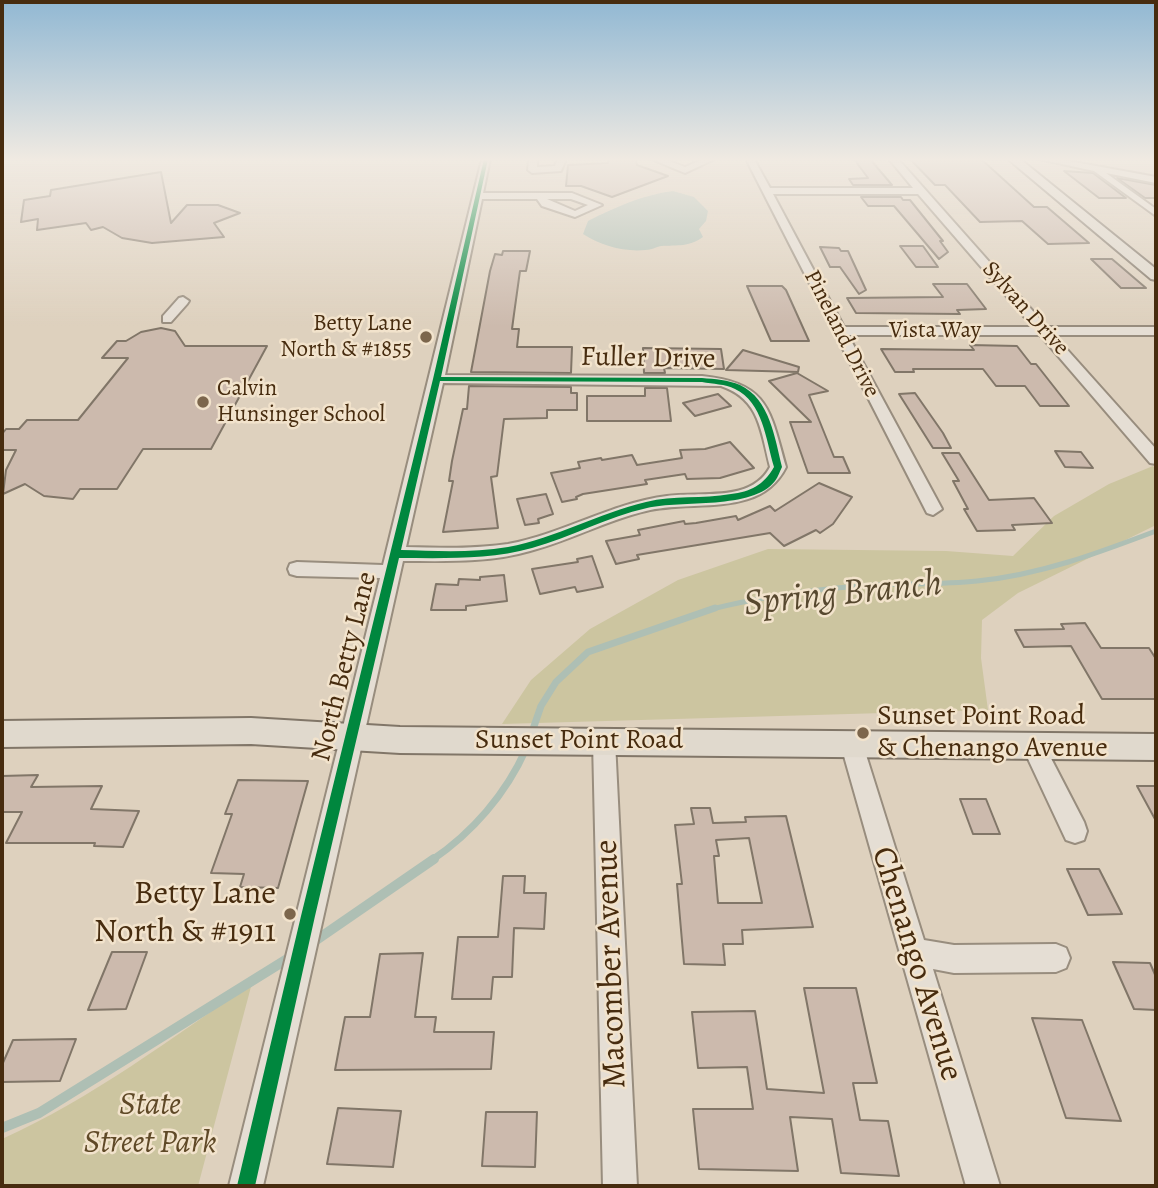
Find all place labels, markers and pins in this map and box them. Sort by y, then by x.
place label: Betty Lane North & #1855 [280,310,412,364]
marker: Betty Lane North & #1855 [418,329,434,345]
place label: Calvin Hunsinger School [217,375,385,429]
marker: Calvin Hunsinger School [195,394,211,410]
place label: Sunset Point Road & Chenango Avenue [877,700,1108,766]
marker: Sunset Point Road & Chenango Avenue [855,725,871,741]
place label: Betty Lane North & #1911 [94,875,276,953]
marker: Betty Lane North & #1911 [282,906,298,922]

